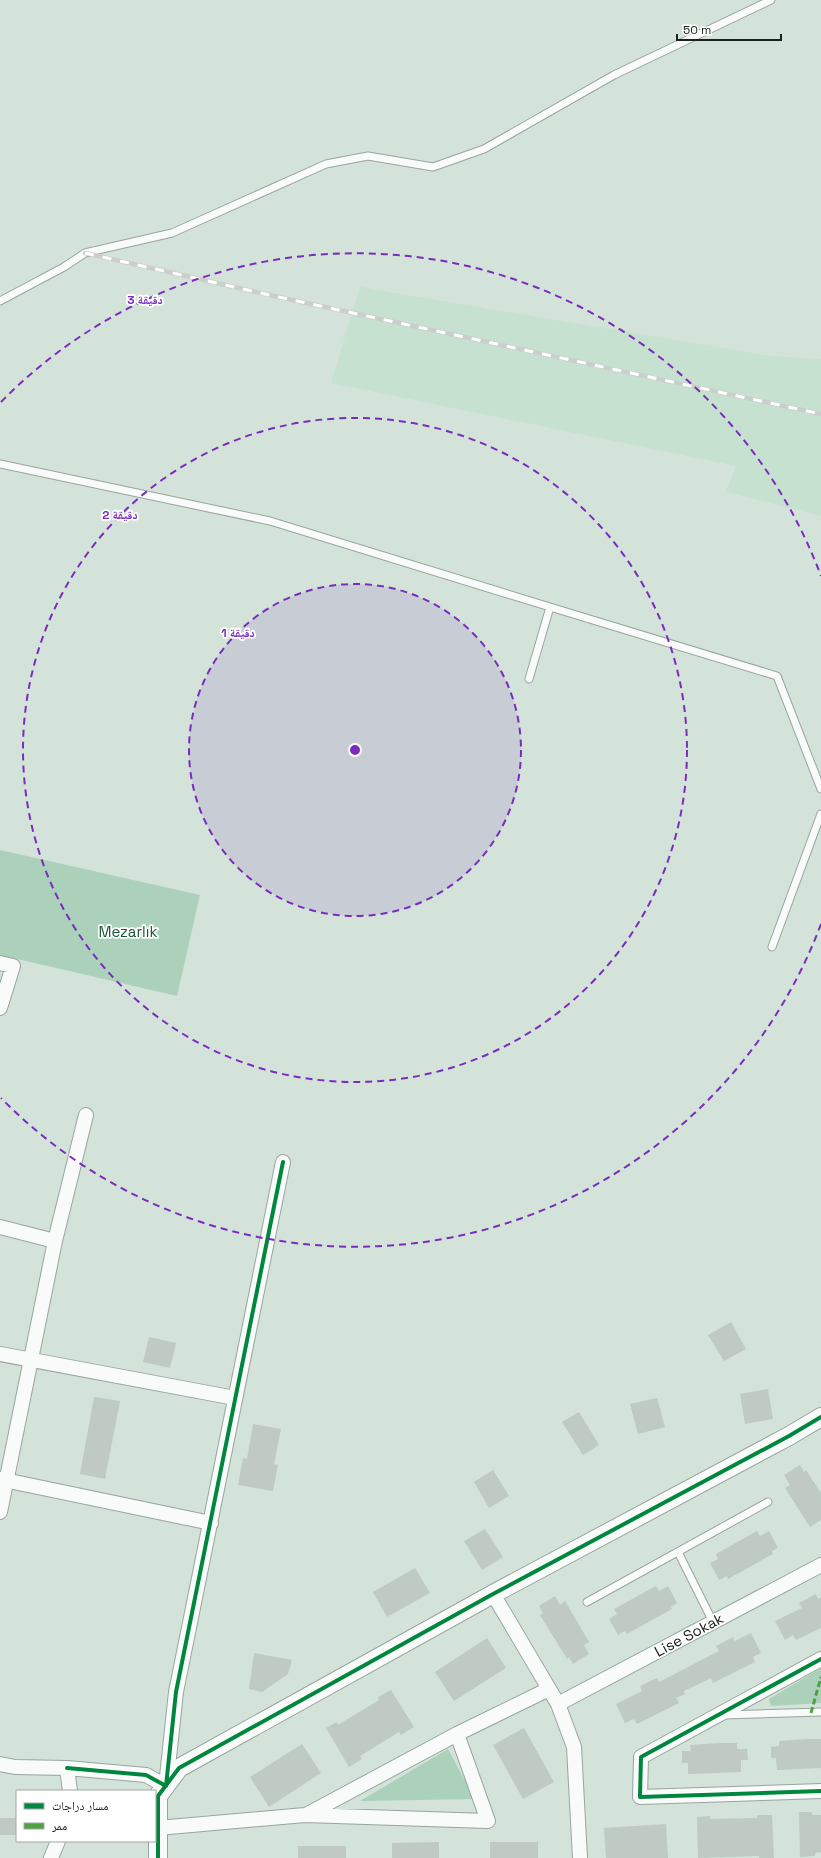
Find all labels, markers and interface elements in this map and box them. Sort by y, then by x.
scale bar [677,16,781,42]
text: 50 m [683,22,711,38]
text: 3 دقيقة [127,292,163,308]
text: 2 دقيقة [102,507,138,523]
text: 1 دقيقة [221,625,255,641]
centre of rings [348,743,362,757]
park label: Mezarlık [98,922,158,941]
street label: Lise Sokak [651,1608,727,1661]
legend [16,1790,156,1842]
text: مسار دراجات [52,1798,109,1814]
text: ممر [51,1818,67,1834]

